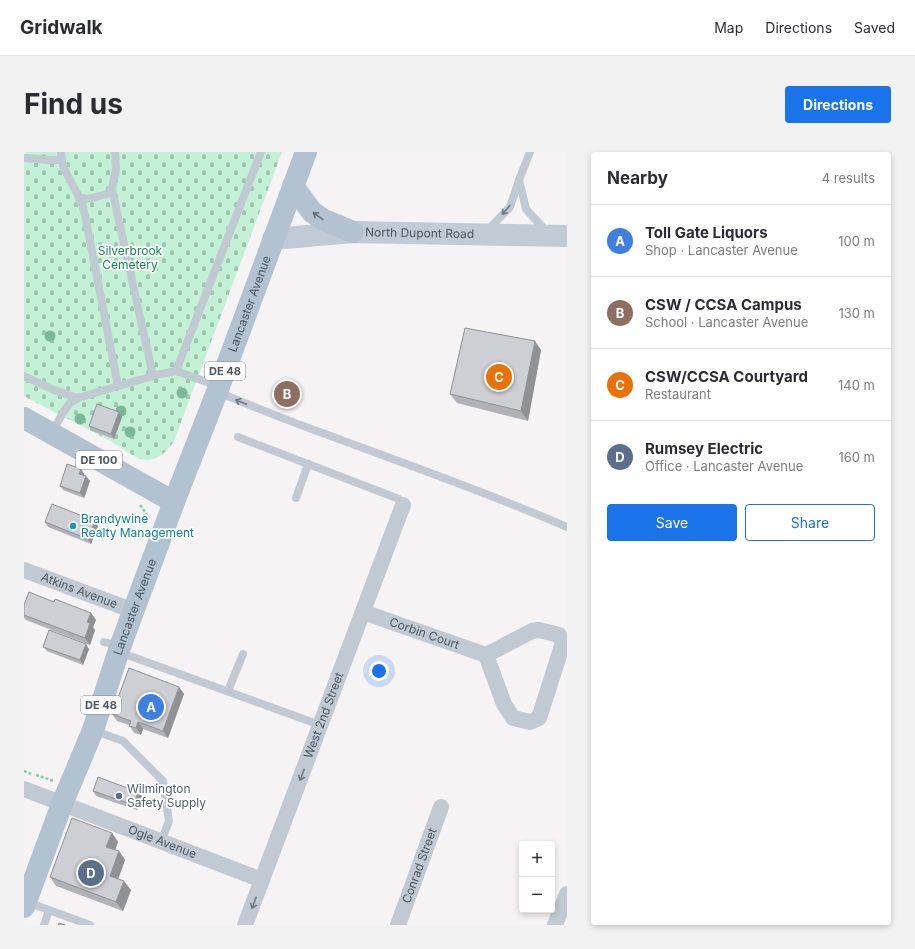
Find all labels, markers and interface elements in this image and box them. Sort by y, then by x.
text: Gridwalk [20,16,103,39]
text: Map [714,19,743,36]
text: Directions [765,19,832,36]
text: Saved [854,19,895,36]
button: Directions [785,86,891,123]
text: Find us [24,87,123,121]
text: Nearby [607,168,668,188]
text: 4 results [822,170,875,186]
one-way arrow [501,205,510,215]
one-way arrow [313,212,324,220]
text: Toll Gate Liquors [645,223,768,242]
street label: North Dupont Road [365,224,474,241]
text: A [615,233,625,249]
text: 100 m [838,233,875,249]
text: Shop · Lancaster Avenue [645,242,798,258]
park label: Silverbrook Cemetery [98,243,163,272]
street label: Lancaster Avenue [224,254,274,354]
text: CSW / CCSA Campus [645,295,802,314]
text: B [616,305,624,321]
text: 130 m [838,305,875,321]
text: School · Lancaster Avenue [645,314,808,330]
road number: DE 48 [205,362,245,380]
pin: C [486,362,512,392]
text: CSW/CCSA Courtyard [645,367,808,386]
text: C [615,377,625,393]
text: 140 m [838,377,875,393]
pin: B [274,379,300,409]
text: Restaurant [645,386,711,402]
one-way arrow [236,397,248,405]
text: Rumsey Electric [645,439,763,458]
text: D [615,449,625,465]
text: 160 m [838,449,875,465]
road number: DE 100 [76,451,122,469]
text: Office · Lancaster Avenue [645,458,803,474]
button: Save [607,504,737,541]
button: Share [745,504,875,541]
place label: Brandywine Realty Management [81,511,194,540]
marker: Brandywine Realty Management [68,521,78,531]
street label: Lancaster Avenue [110,557,159,657]
street label: Atkins Avenue [39,569,120,611]
street label: Corbin Court [388,614,462,652]
your location [369,661,389,681]
street label: West 2nd Street [300,670,346,760]
pin: A [138,692,164,722]
road number: DE 48 [81,696,121,714]
one-way arrow [297,768,305,780]
place label: Wilmington Safety Supply [127,781,206,810]
marker: Wilmington Safety Supply [114,791,124,801]
street label: Ogle Avenue [126,822,199,861]
street label: Conrad Street [399,826,440,905]
map controls [519,841,555,913]
button: + [519,841,555,877]
pin: D [78,858,104,888]
button: − [519,877,555,913]
one-way arrow [249,896,257,908]

